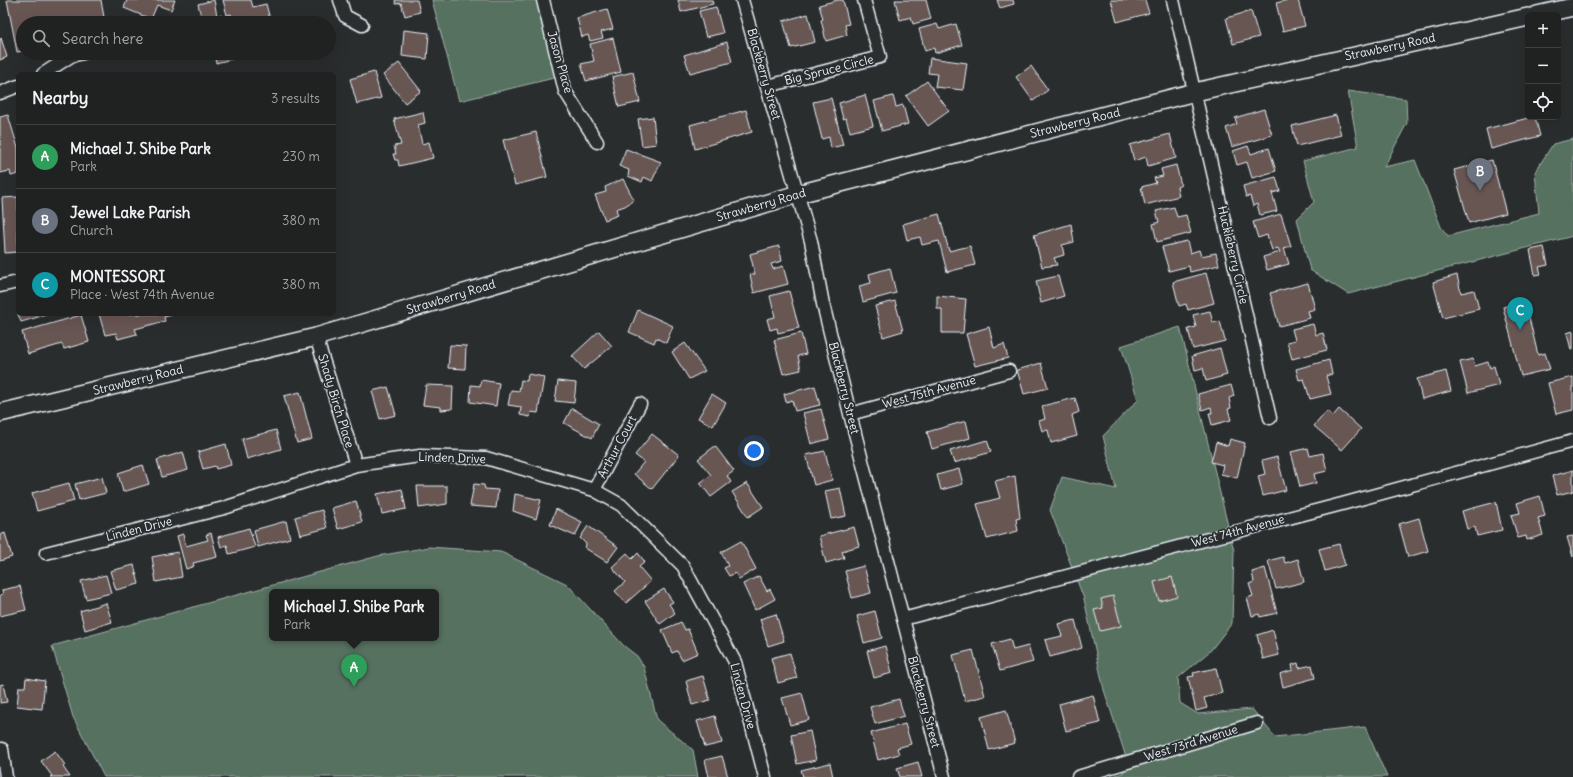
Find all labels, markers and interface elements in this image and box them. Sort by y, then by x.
map controls [1525,12,1561,120]
button: + [1525,12,1561,48]
search box [16,16,336,60]
icon: search [30,27,52,49]
street label: Blackberry Street [744,27,785,121]
text: Search here [62,29,143,48]
street label: Jason Place [544,29,577,95]
street label: Strawberry Road [1343,30,1437,63]
button: − [1525,48,1561,84]
street label: Big Spruce Circle [783,51,875,88]
button: locate [1525,84,1561,120]
text: Nearby [32,87,88,109]
text: 3 results [271,90,320,107]
street label: Strawberry Road [1028,104,1121,141]
text: Michael J. Shibe Park [70,139,211,158]
text: A [41,148,49,165]
text: 230 m [282,148,320,165]
text: Park [70,158,97,175]
pin: B [1467,158,1493,191]
street label: Strawberry Road [714,185,807,224]
text: Jewel Lake Parish [70,203,191,222]
street label: Huckleberry Circle [1215,204,1252,305]
text: B [41,212,49,229]
text: 380 m [282,212,320,229]
text: Church [70,222,113,239]
text: MONTESSORI [70,267,165,286]
text: C [41,276,49,293]
text: 380 m [282,276,320,293]
street label: Strawberry Road [405,276,497,317]
text: Place · West 74th Avenue [70,286,214,303]
pin: C [1507,297,1533,330]
street label: Blackberry Street [826,340,863,435]
street label: Shady Birch Place [315,352,358,450]
street label: Strawberry Road [91,361,184,398]
street label: West 75th Avenue [881,372,977,411]
street label: Arthur Court [594,413,639,481]
your location [744,441,764,461]
street label: Linden Drive [418,449,486,466]
street label: West 74th Avenue [1190,511,1286,550]
street label: Linden Drive [104,513,174,544]
popup [269,589,439,641]
text: Michael J. Shibe Park [284,597,424,616]
text: Park [284,616,310,633]
pin: A [341,654,367,687]
street label: Blackberry Street [905,654,944,749]
street label: Linden Drive [727,661,760,731]
street label: West 73rd Avenue [1142,721,1239,764]

